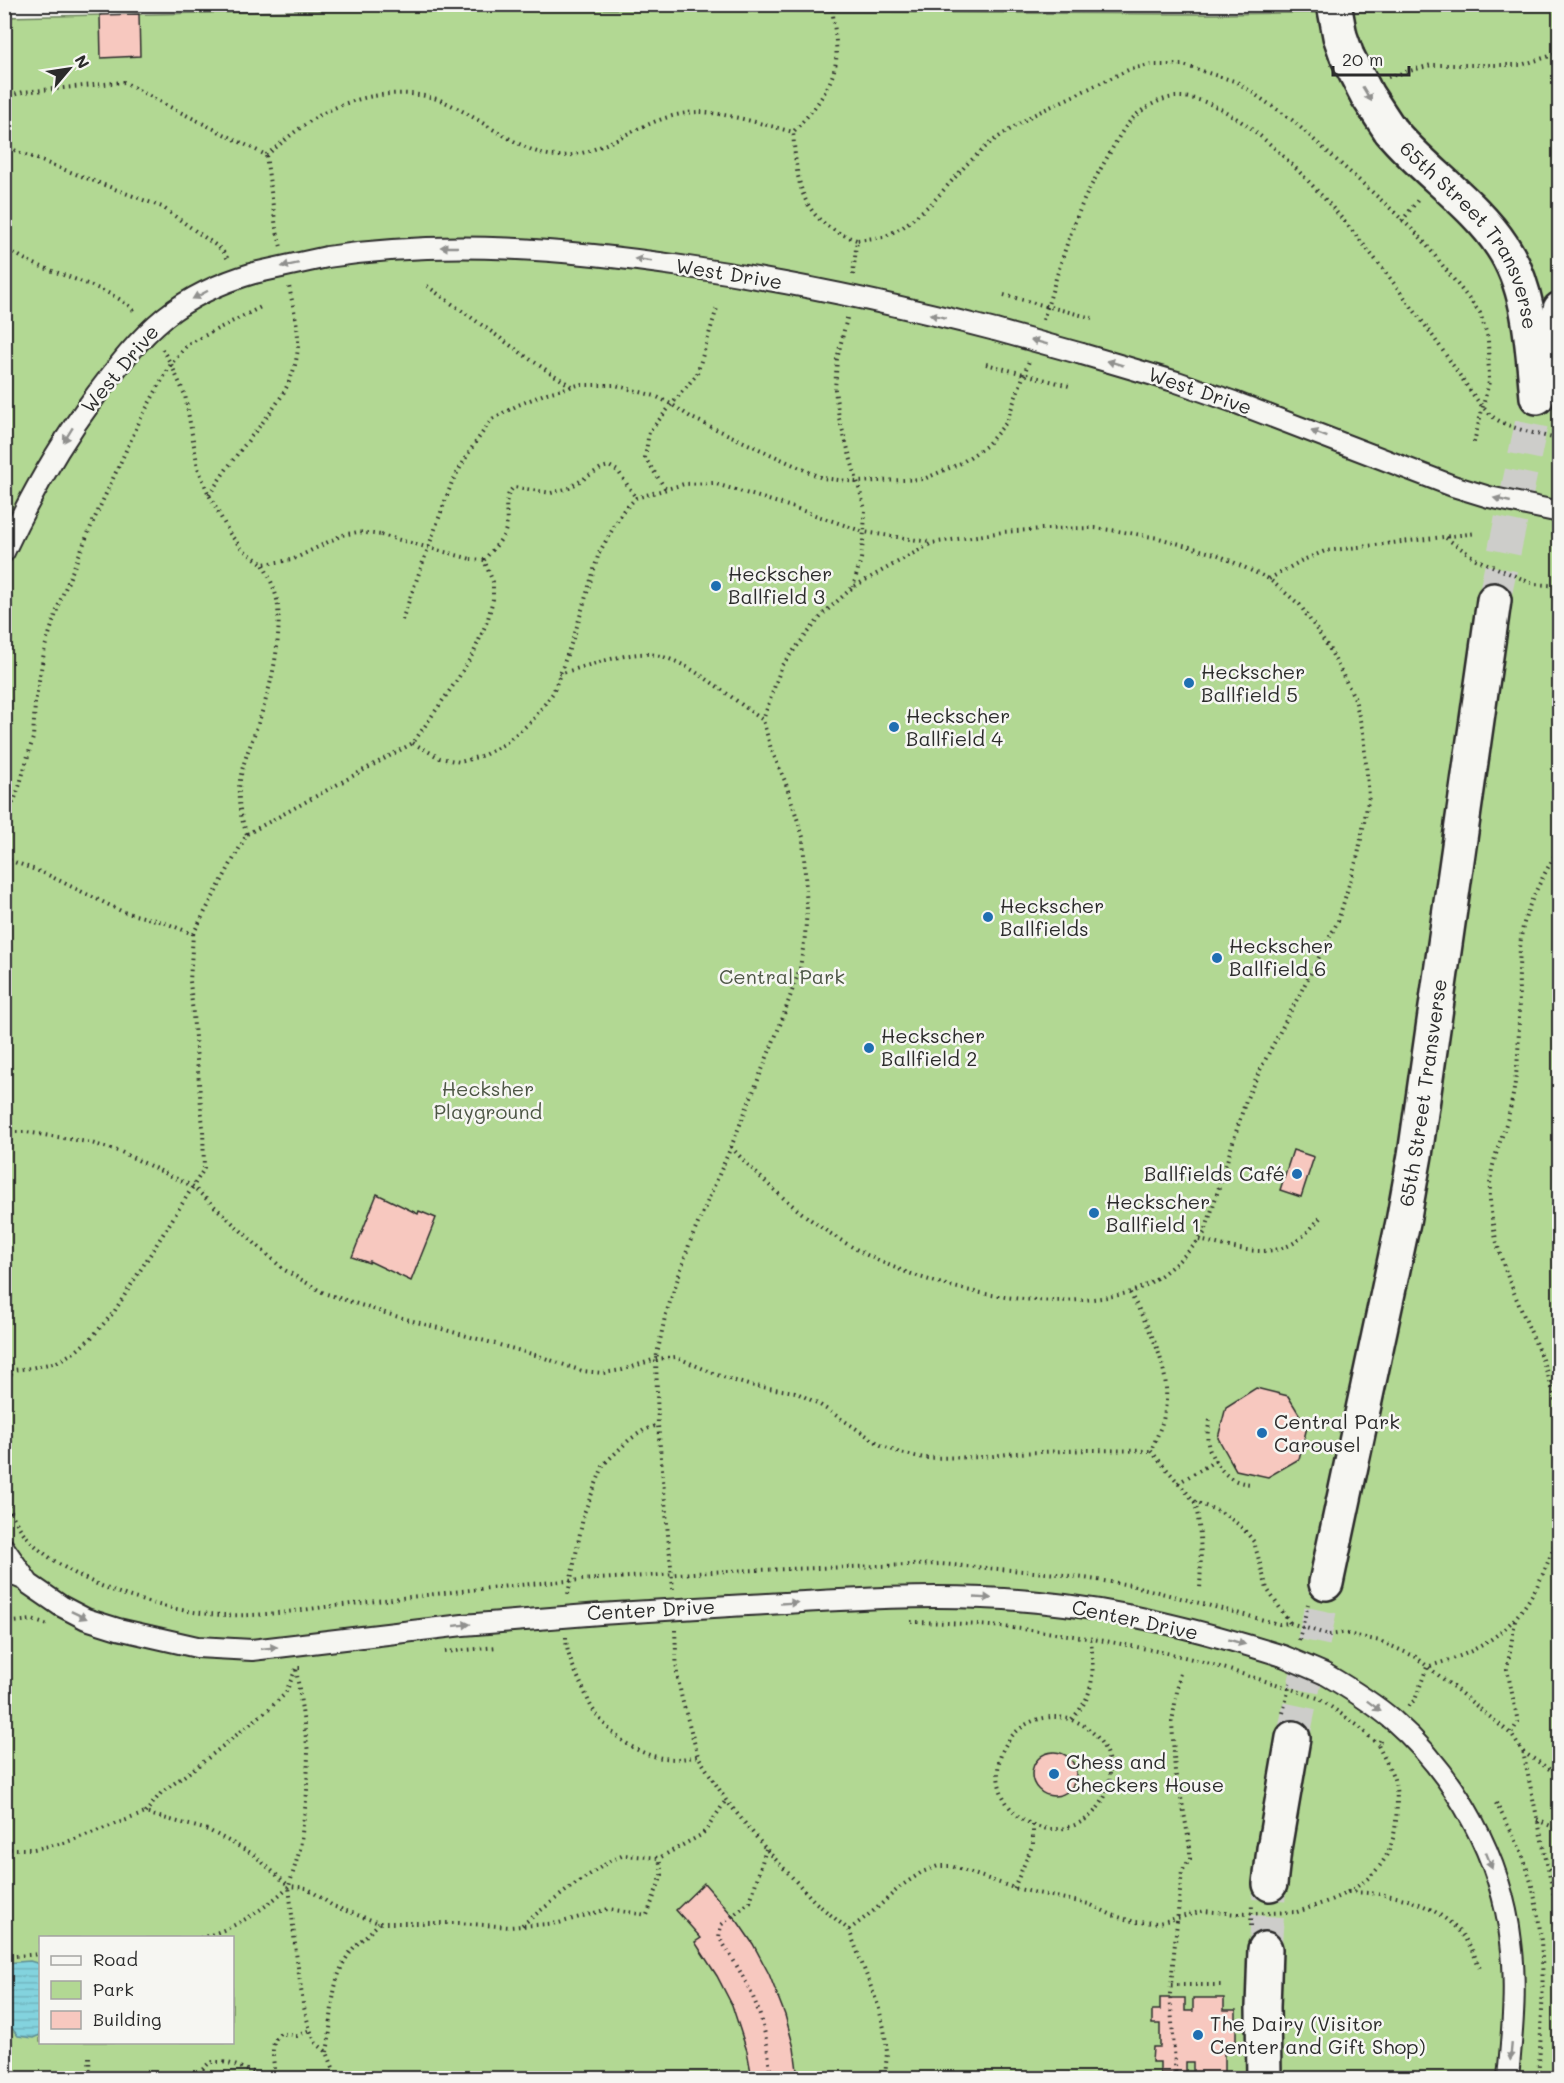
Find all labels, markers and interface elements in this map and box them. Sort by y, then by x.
north arrow [39,39,99,99]
scale bar [1333,39,1410,77]
text: 20 m [1342,47,1383,71]
text: N [70,51,95,72]
one-way arrow [1362,86,1372,103]
street label: 65th Street Transverse [1395,135,1544,331]
one-way arrow [440,242,459,252]
street label: West Drive [674,252,784,294]
one-way arrow [634,256,653,265]
one-way arrow [281,260,300,270]
one-way arrow [192,290,209,299]
one-way arrow [929,310,947,320]
street label: West Drive [75,319,164,418]
one-way arrow [1029,337,1047,346]
one-way arrow [1106,358,1124,367]
street label: West Drive [1145,360,1255,420]
one-way arrow [62,426,73,443]
one-way arrow [1310,429,1328,438]
one-way arrow [1493,494,1512,504]
place label: Heckscher Ballfield 3 [728,560,832,609]
marker: Heckscher Ballfield 3 [709,579,723,593]
place label: Heckscher Ballfield 5 [1201,658,1305,707]
marker: Heckscher Ballfield 5 [1182,676,1196,690]
place label: Heckscher Ballfield 4 [906,702,1010,751]
marker: Heckscher Ballfield 4 [887,720,901,734]
place label: Heckscher Ballfields [1000,892,1104,941]
marker: Heckscher Ballfields [981,910,995,924]
place label: Heckscher Ballfield 6 [1229,932,1333,981]
marker: Heckscher Ballfield 6 [1210,951,1224,965]
park label: Central Park [719,963,845,989]
street label: 65th Street Transverse [1392,977,1452,1209]
place label: Heckscher Ballfield 2 [881,1022,985,1071]
marker: Heckscher Ballfield 2 [862,1041,876,1055]
park label: Hecksher Playground [434,1075,542,1124]
place label: Ballfields Café [1144,1160,1285,1186]
marker: Ballfields Café [1290,1167,1304,1181]
place label: Heckscher Ballfield 1 [1106,1188,1210,1237]
marker: Heckscher Ballfield 1 [1087,1206,1101,1220]
place label: Central Park Carousel [1274,1408,1400,1457]
marker: Central Park Carousel [1255,1426,1269,1440]
street label: Center Drive [586,1593,716,1625]
one-way arrow [974,1593,993,1603]
street label: Center Drive [1070,1593,1201,1645]
one-way arrow [779,1598,798,1607]
one-way arrow [70,1610,87,1619]
one-way arrow [453,1620,472,1630]
one-way arrow [1228,1638,1246,1648]
one-way arrow [259,1643,278,1653]
one-way arrow [1366,1700,1382,1712]
place label: Chess and Checkers House [1066,1748,1224,1797]
marker: Chess and Checkers House [1047,1767,1061,1781]
one-way arrow [1485,1851,1495,1869]
legend [39,1936,234,2044]
text: Road [93,1947,138,1971]
text: Park [93,1977,134,2001]
text: Building [93,2007,161,2031]
place label: The Dairy (Visitor Center and Gift Shop) [1210,2010,1425,2059]
marker: The Dairy (Visitor Center and Gift Shop) [1191,2028,1205,2042]
one-way arrow [1506,2042,1515,2061]

